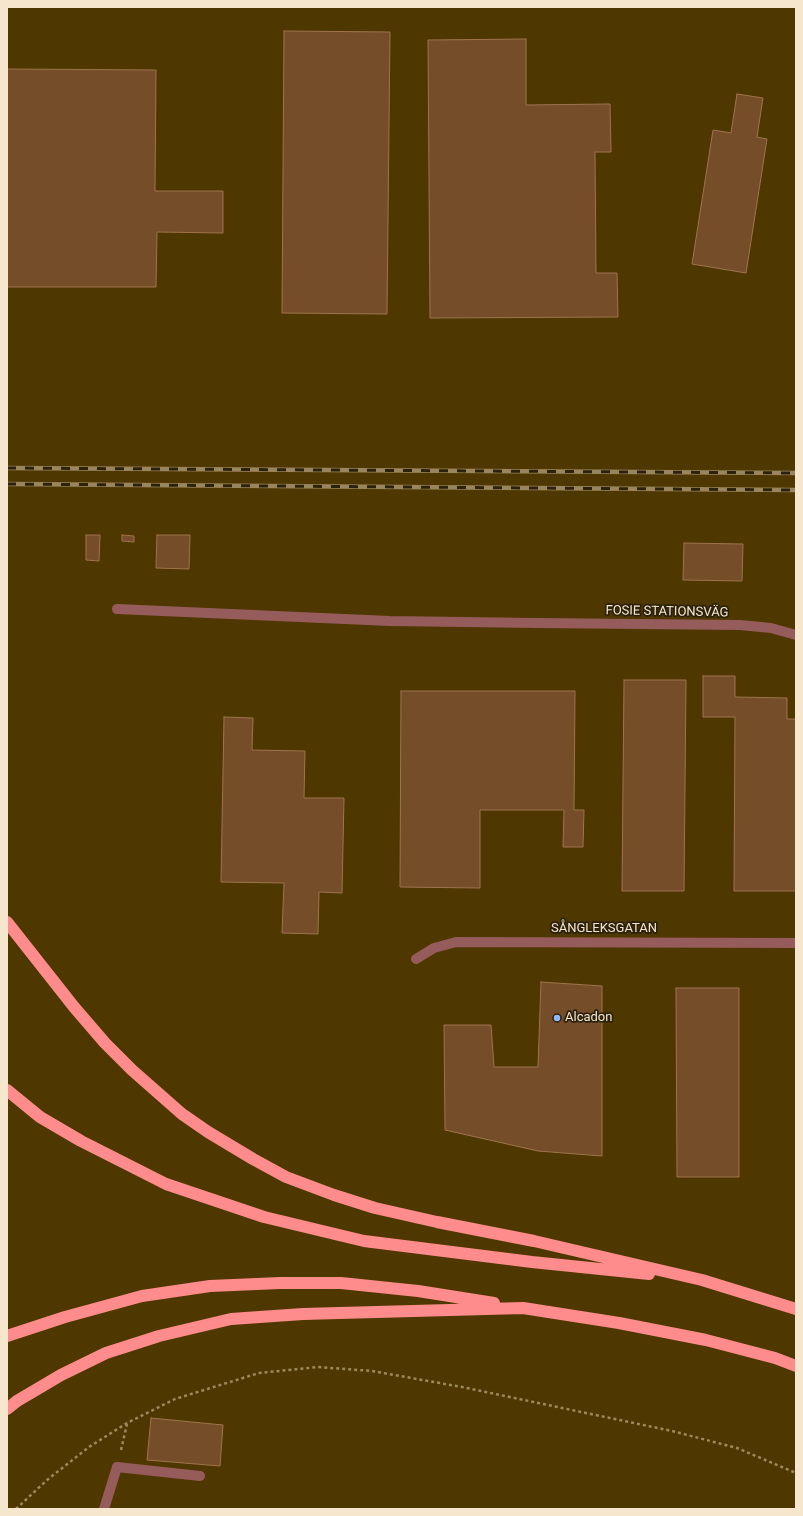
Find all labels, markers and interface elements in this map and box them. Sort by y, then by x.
street label: FOSIE STATIONSVÄG [605,603,729,621]
street label: SÅNGLEKSGATAN [551,921,657,937]
place label: Alcadon [565,1010,612,1026]
marker: Alcadon [552,1013,562,1023]

